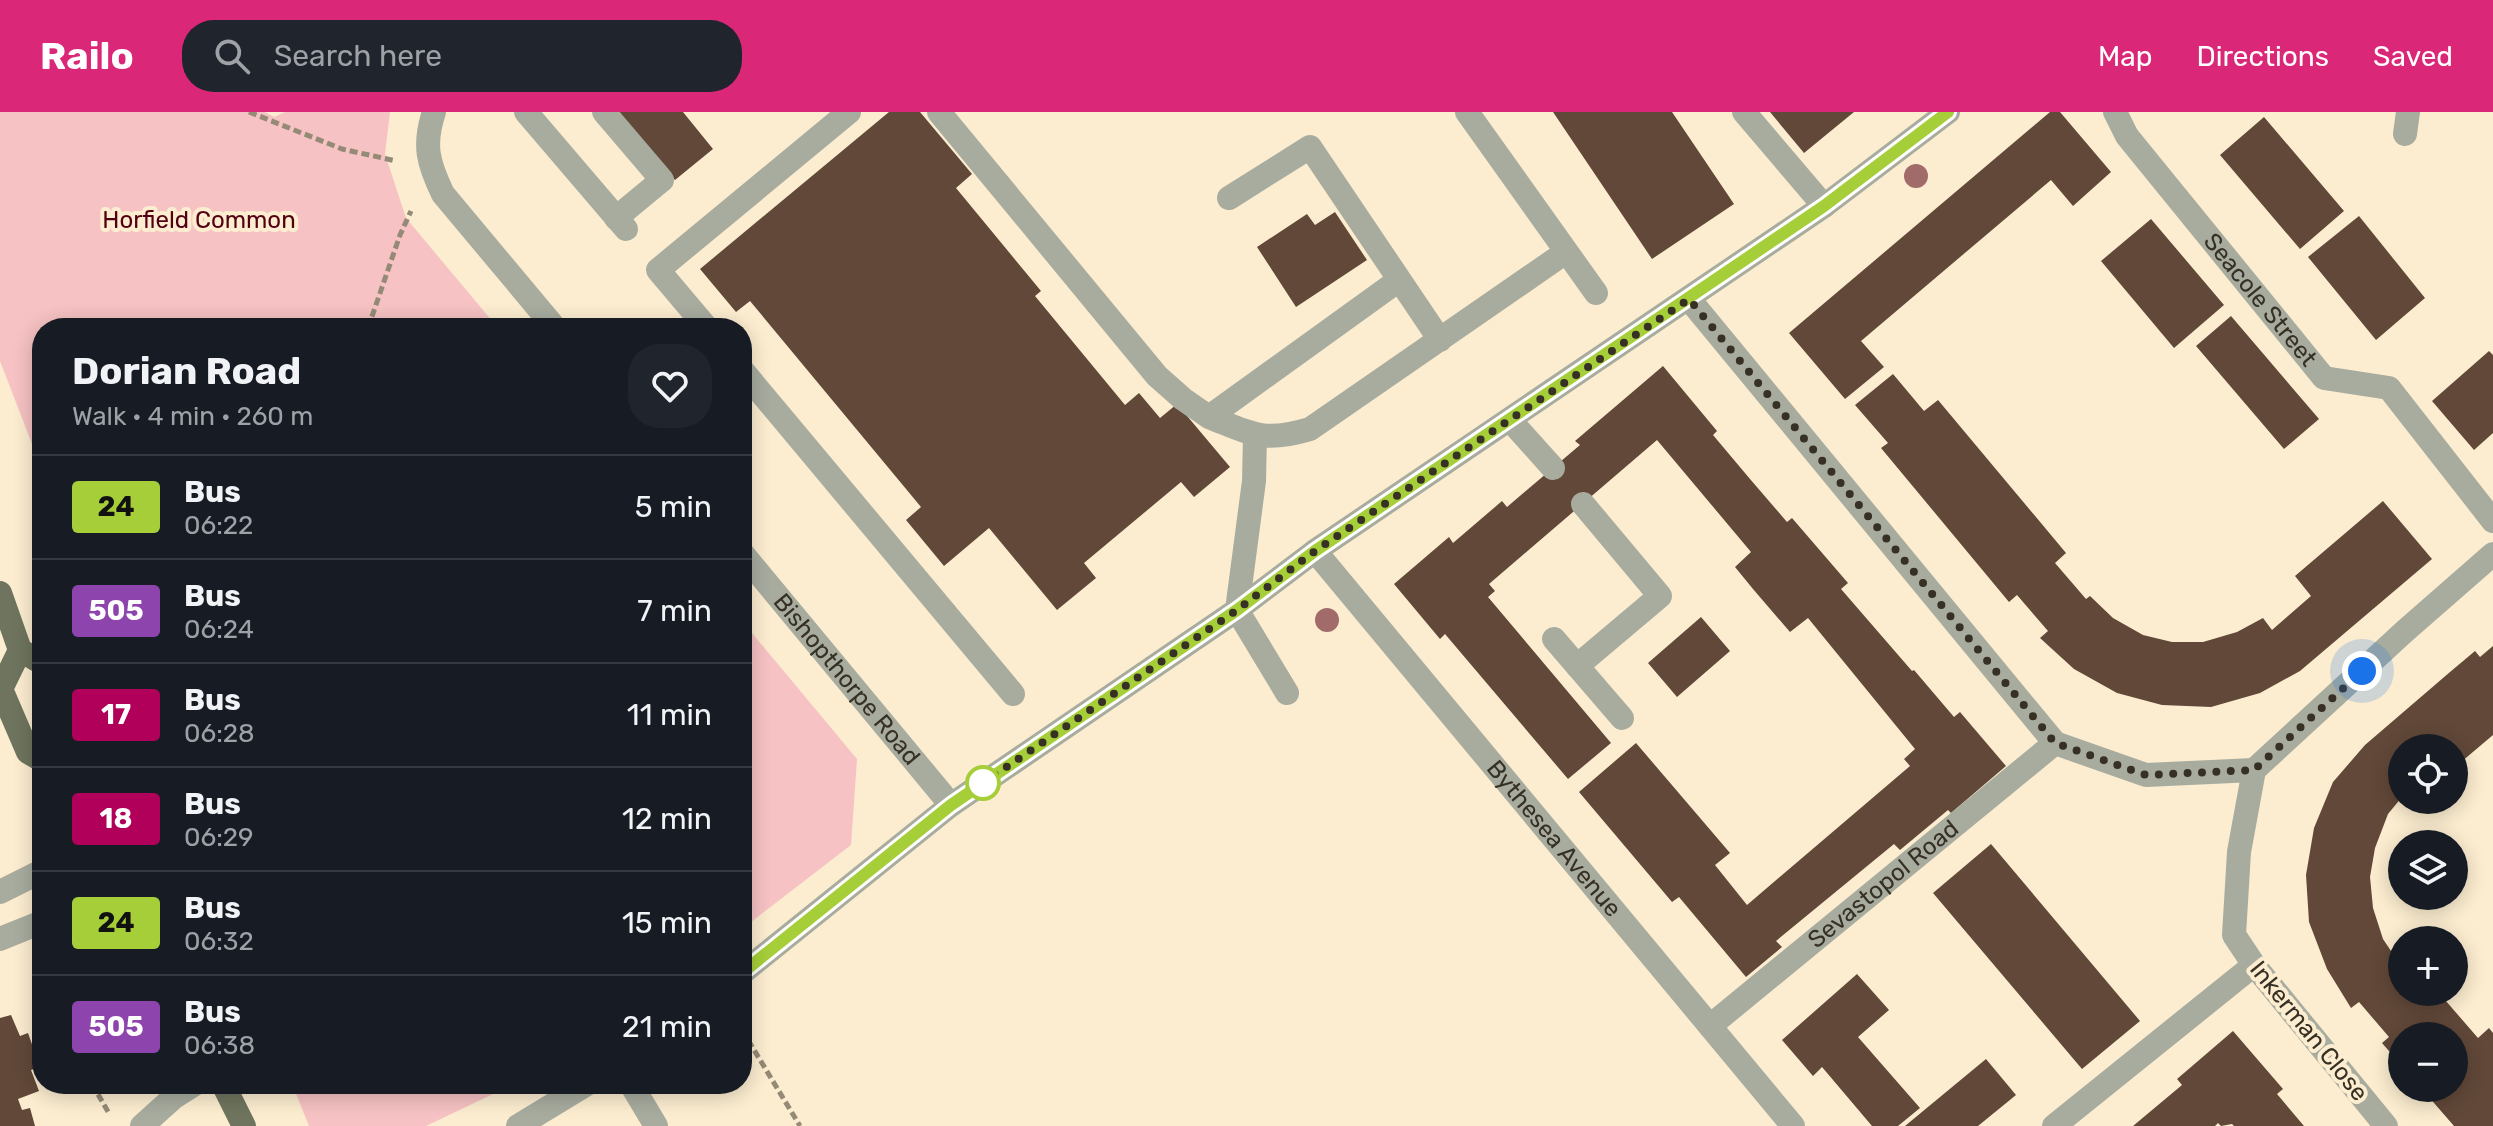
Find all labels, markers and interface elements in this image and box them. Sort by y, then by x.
search box [182,20,742,92]
text: Railo [40,33,134,79]
icon: search [210,34,254,78]
text: Search here [274,38,442,74]
text: Map [2098,40,2152,73]
text: Directions [2196,40,2329,73]
text: Saved [2373,40,2453,73]
park label: Horfield Common [102,206,296,234]
street label: Seacole Street [2198,228,2323,372]
button: heart [628,344,712,428]
text: Dorian Road [72,348,301,394]
text: Walk · 4 min · 260 m [72,401,313,432]
text: Bus [184,474,241,510]
text: 5 min [635,489,712,525]
text: 24 [97,490,135,523]
text: 06:22 [184,510,253,541]
text: Bus [184,578,241,614]
street label: Bishopthorpe Road [768,588,926,771]
text: 7 min [637,593,712,629]
text: 505 [88,594,144,627]
text: 06:24 [184,614,254,645]
your location [2342,651,2382,691]
text: Bus [184,682,241,718]
text: 11 min [627,697,712,733]
text: 17 [101,698,131,731]
text: 06:28 [184,718,255,749]
map controls [2388,734,2468,1102]
button: locate [2388,734,2468,814]
street label: Bythesea Avenue [1481,755,1627,923]
unlabelled marker [966,766,1000,800]
text: Bus [184,786,241,822]
text: 12 min [622,801,712,837]
text: 18 [100,802,132,835]
street label: Sevastopol Road [1802,814,1964,954]
text: 06:29 [184,822,254,853]
button: layers [2388,830,2468,910]
text: Bus [184,890,241,926]
text: 15 min [622,905,712,941]
text: 24 [97,906,135,939]
text: 06:32 [184,926,254,957]
button: + [2388,926,2468,1006]
street label: Inkerman Close [2244,955,2374,1107]
text: Bus [184,994,241,1030]
text: 21 min [622,1009,712,1045]
text: 505 [88,1010,144,1043]
button: − [2388,1022,2468,1102]
text: 06:38 [184,1030,255,1061]

